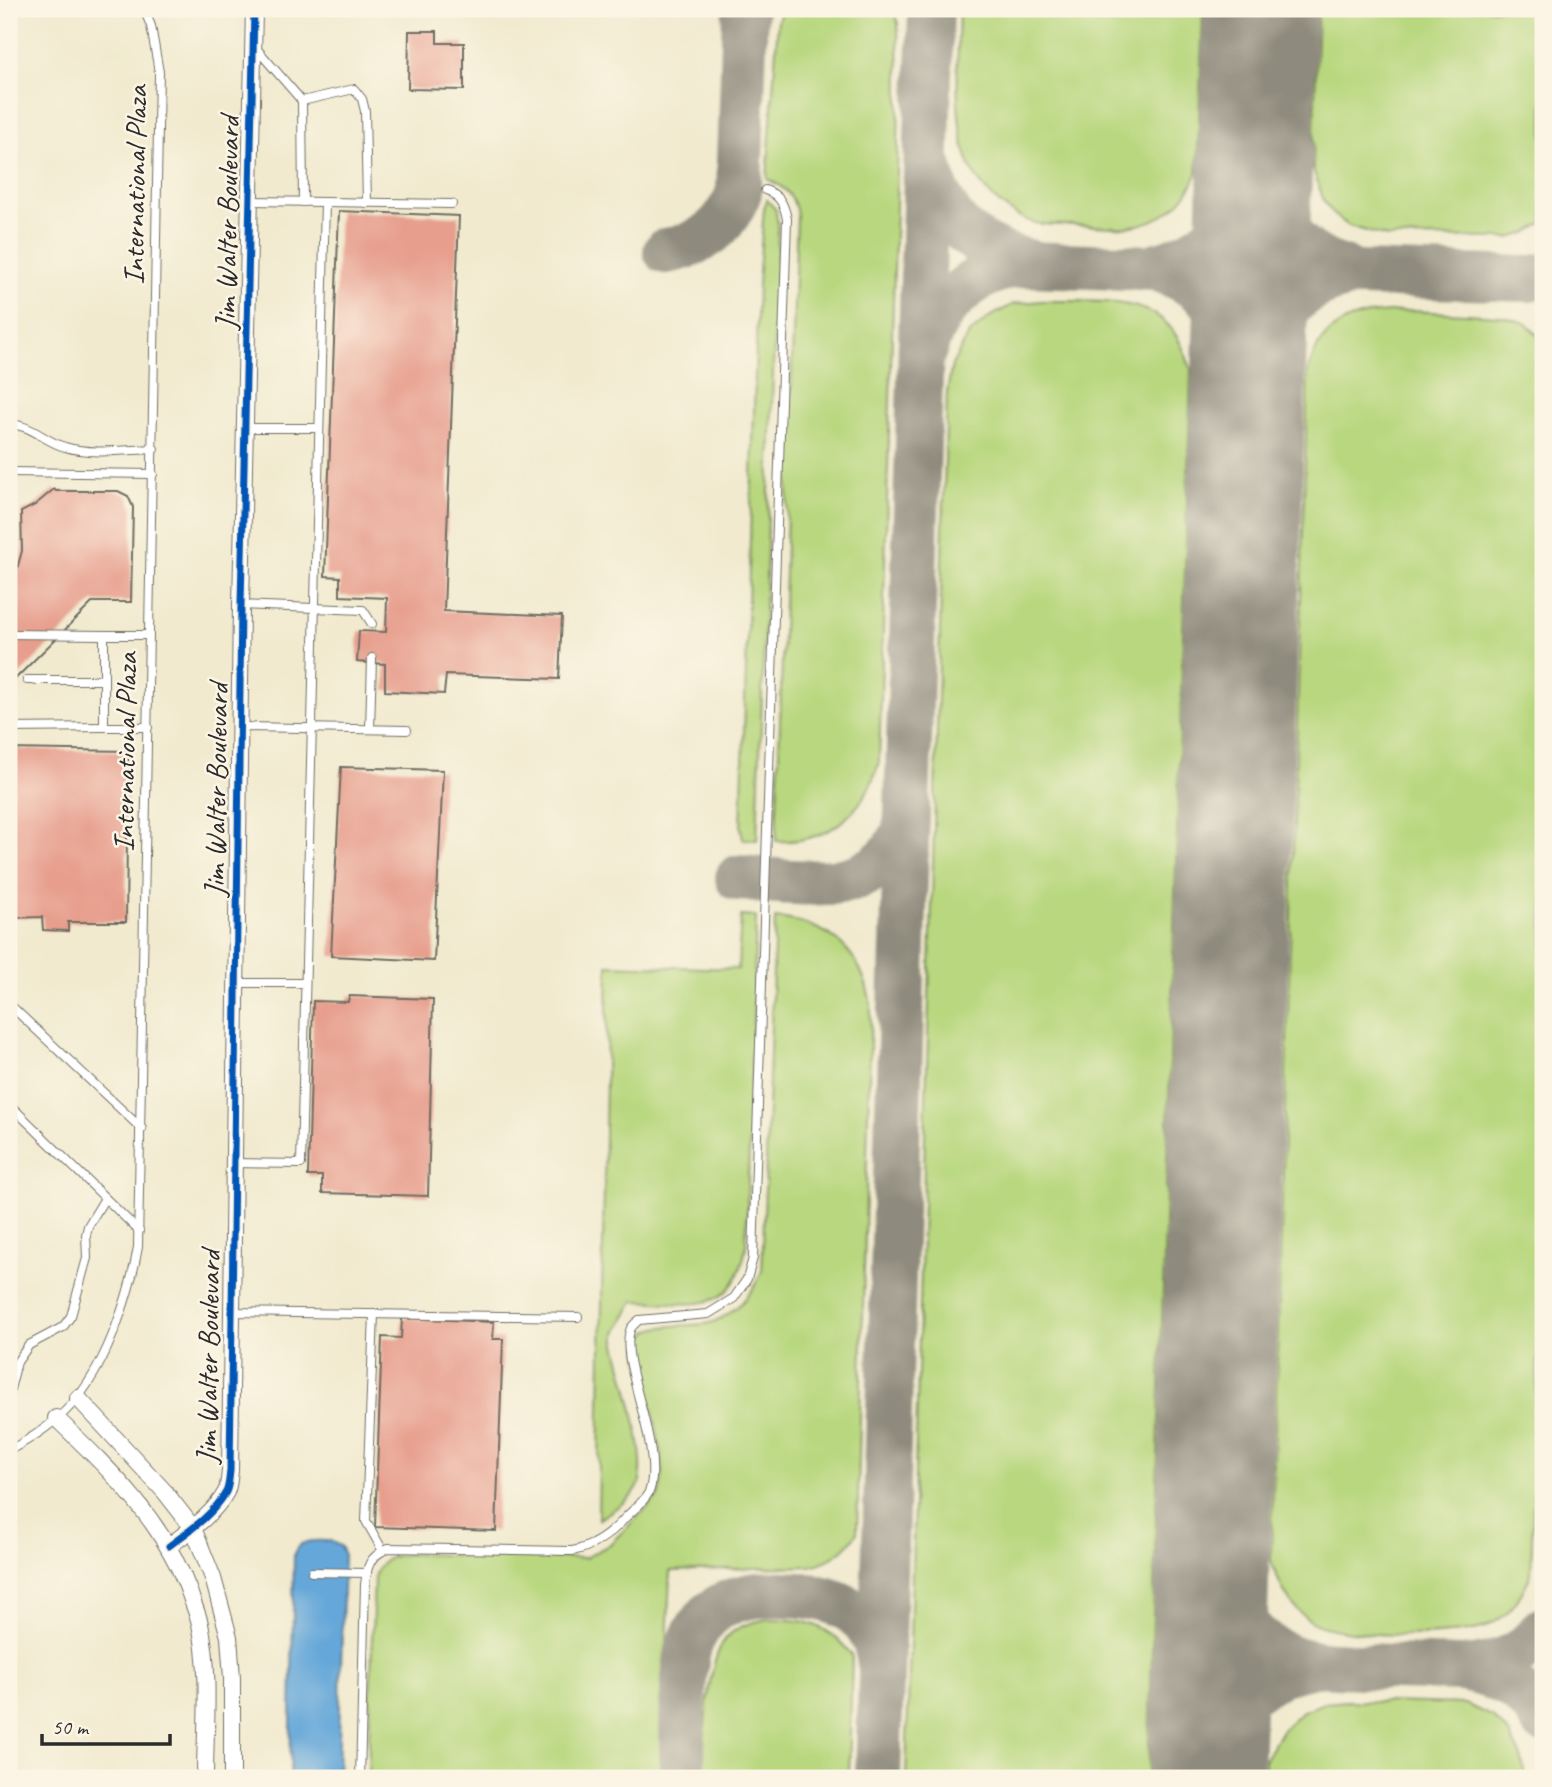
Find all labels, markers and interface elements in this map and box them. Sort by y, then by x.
street label: International Plaza [114,83,156,285]
street label: Jim Walter Boulevard [206,112,248,332]
street label: International Plaza [104,650,146,852]
street label: Jim Walter Boulevard [195,679,237,899]
street label: Jim Walter Boulevard [187,1246,229,1466]
scale bar [42,1703,170,1747]
text: 50 m [52,1714,90,1740]

